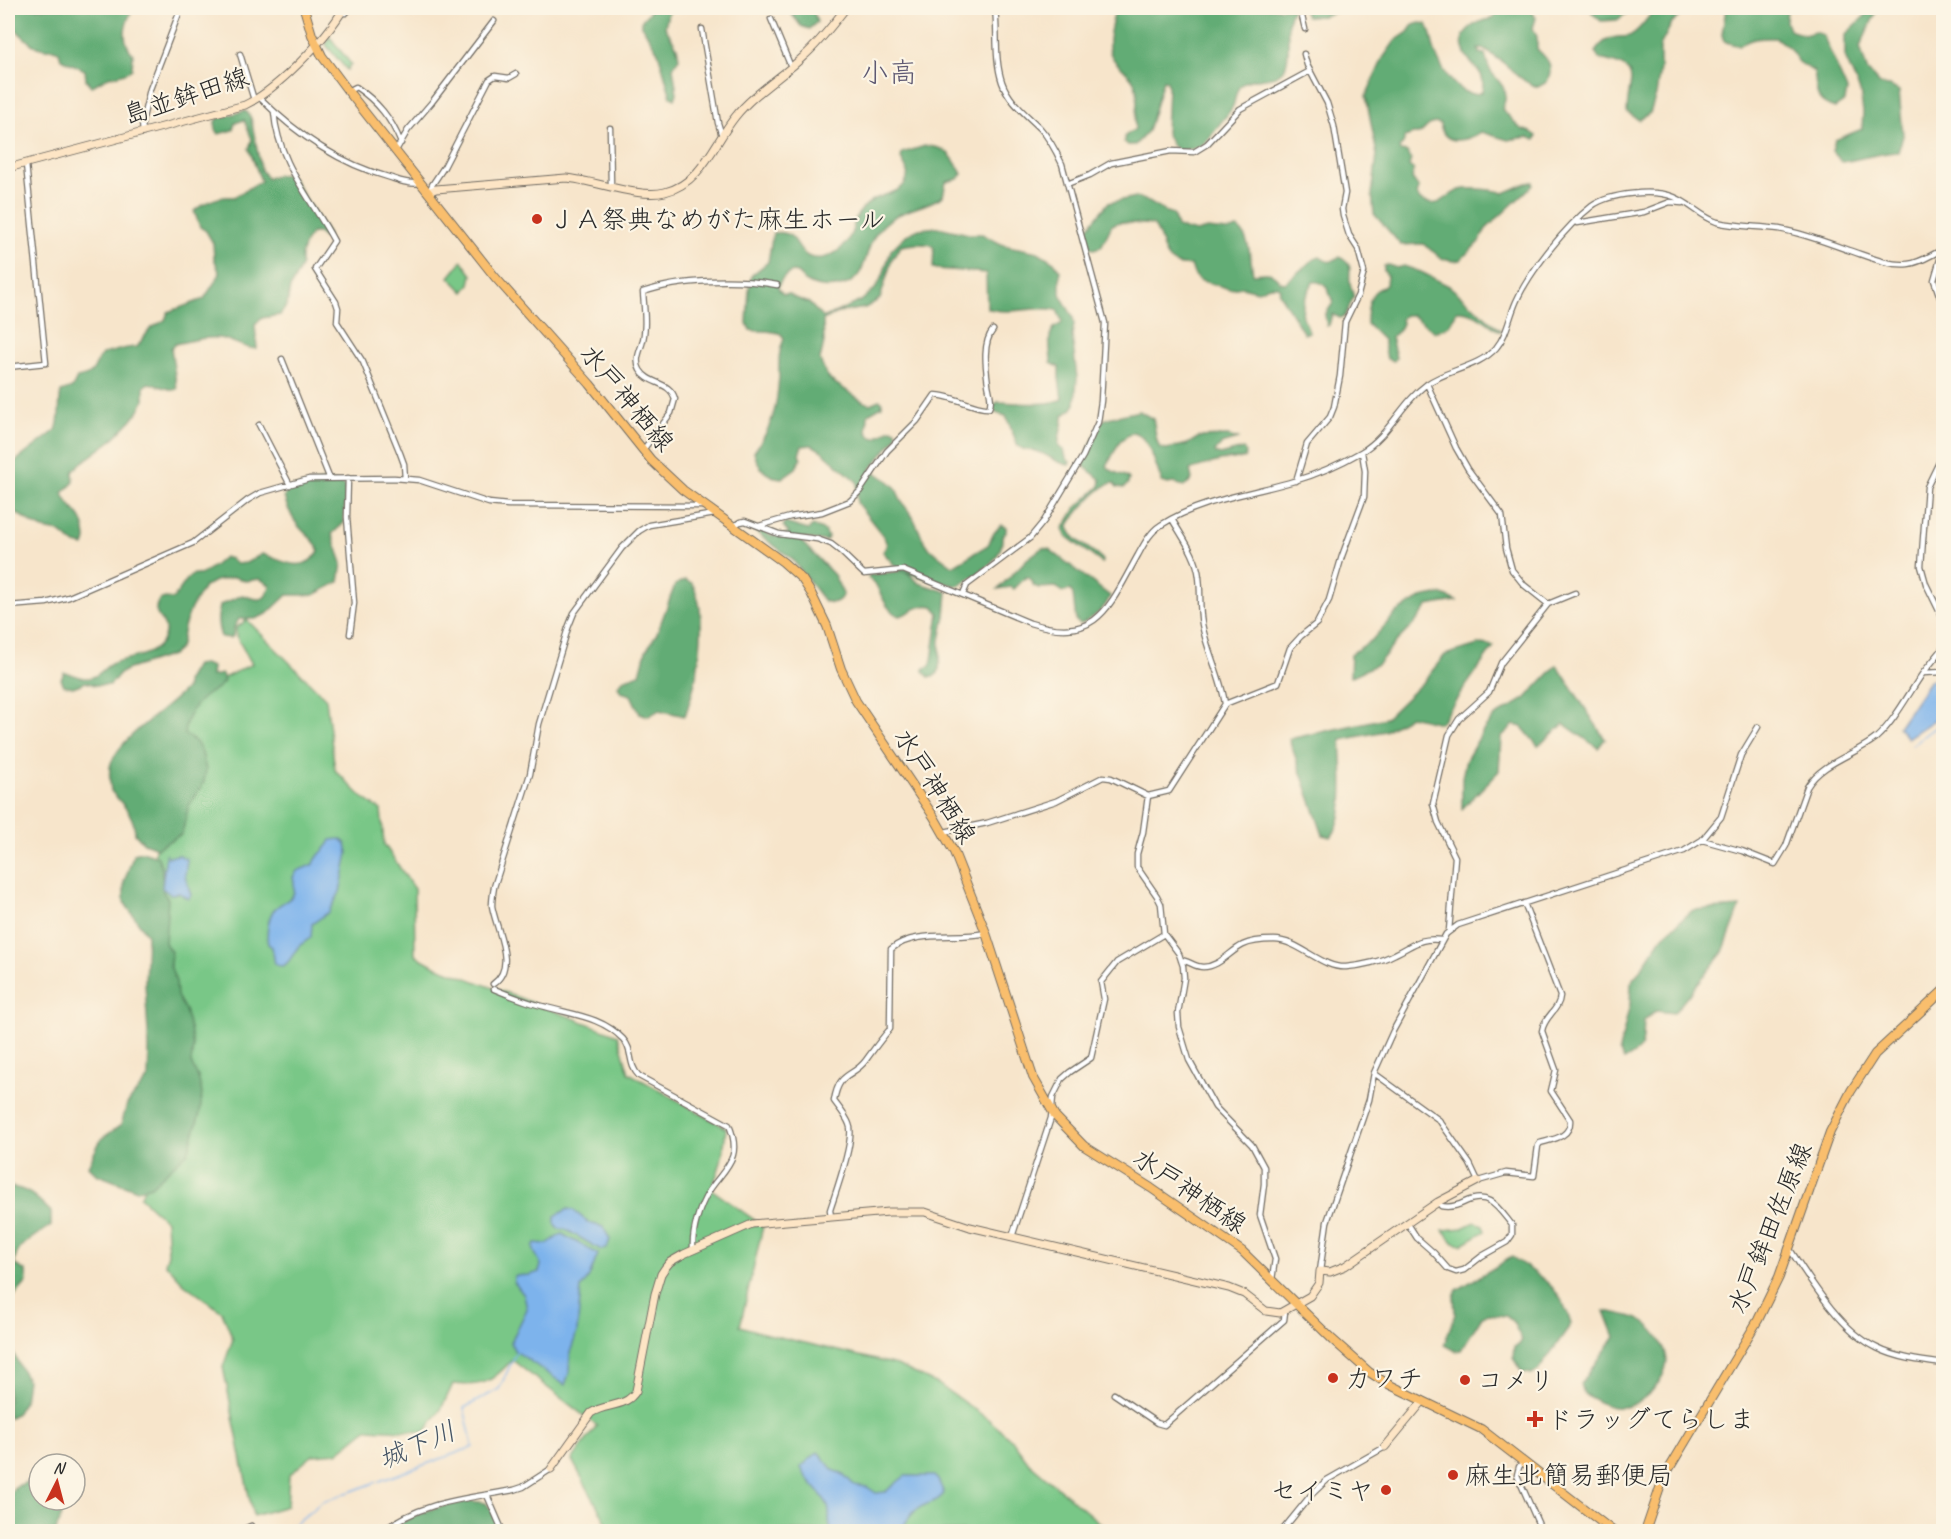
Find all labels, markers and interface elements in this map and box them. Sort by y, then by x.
district label: 小高 [861,55,917,90]
street label: 島並鉾田線 [119,60,253,132]
place label: ＪＡ祭典なめがた麻生ホール [549,203,885,236]
marker: ＪＡ祭典なめがた麻生ホール [530,212,544,226]
street label: 水戸神栖線 [573,338,681,458]
street label: 水戸神栖線 [887,722,983,850]
street label: 水戸鉾田佐原線 [1721,1137,1819,1319]
street label: 水戸神栖線 [1127,1141,1253,1241]
place label: カワチ [1345,1362,1423,1395]
place label: コメリ [1477,1364,1555,1397]
marker: カワチ [1326,1371,1340,1385]
marker: コメリ [1458,1373,1472,1387]
place label: ドラッグてらしま [1547,1403,1755,1436]
marker: ドラッグてらしま [1528,1412,1542,1426]
water label: 城下川 [373,1414,461,1476]
north arrow [27,1452,87,1512]
text: N [52,1458,68,1479]
place label: 麻生北簡易郵便局 [1465,1459,1673,1492]
marker: 麻生北簡易郵便局 [1446,1468,1460,1482]
place label: セイミヤ [1271,1474,1374,1507]
marker: セイミヤ [1379,1483,1393,1497]

